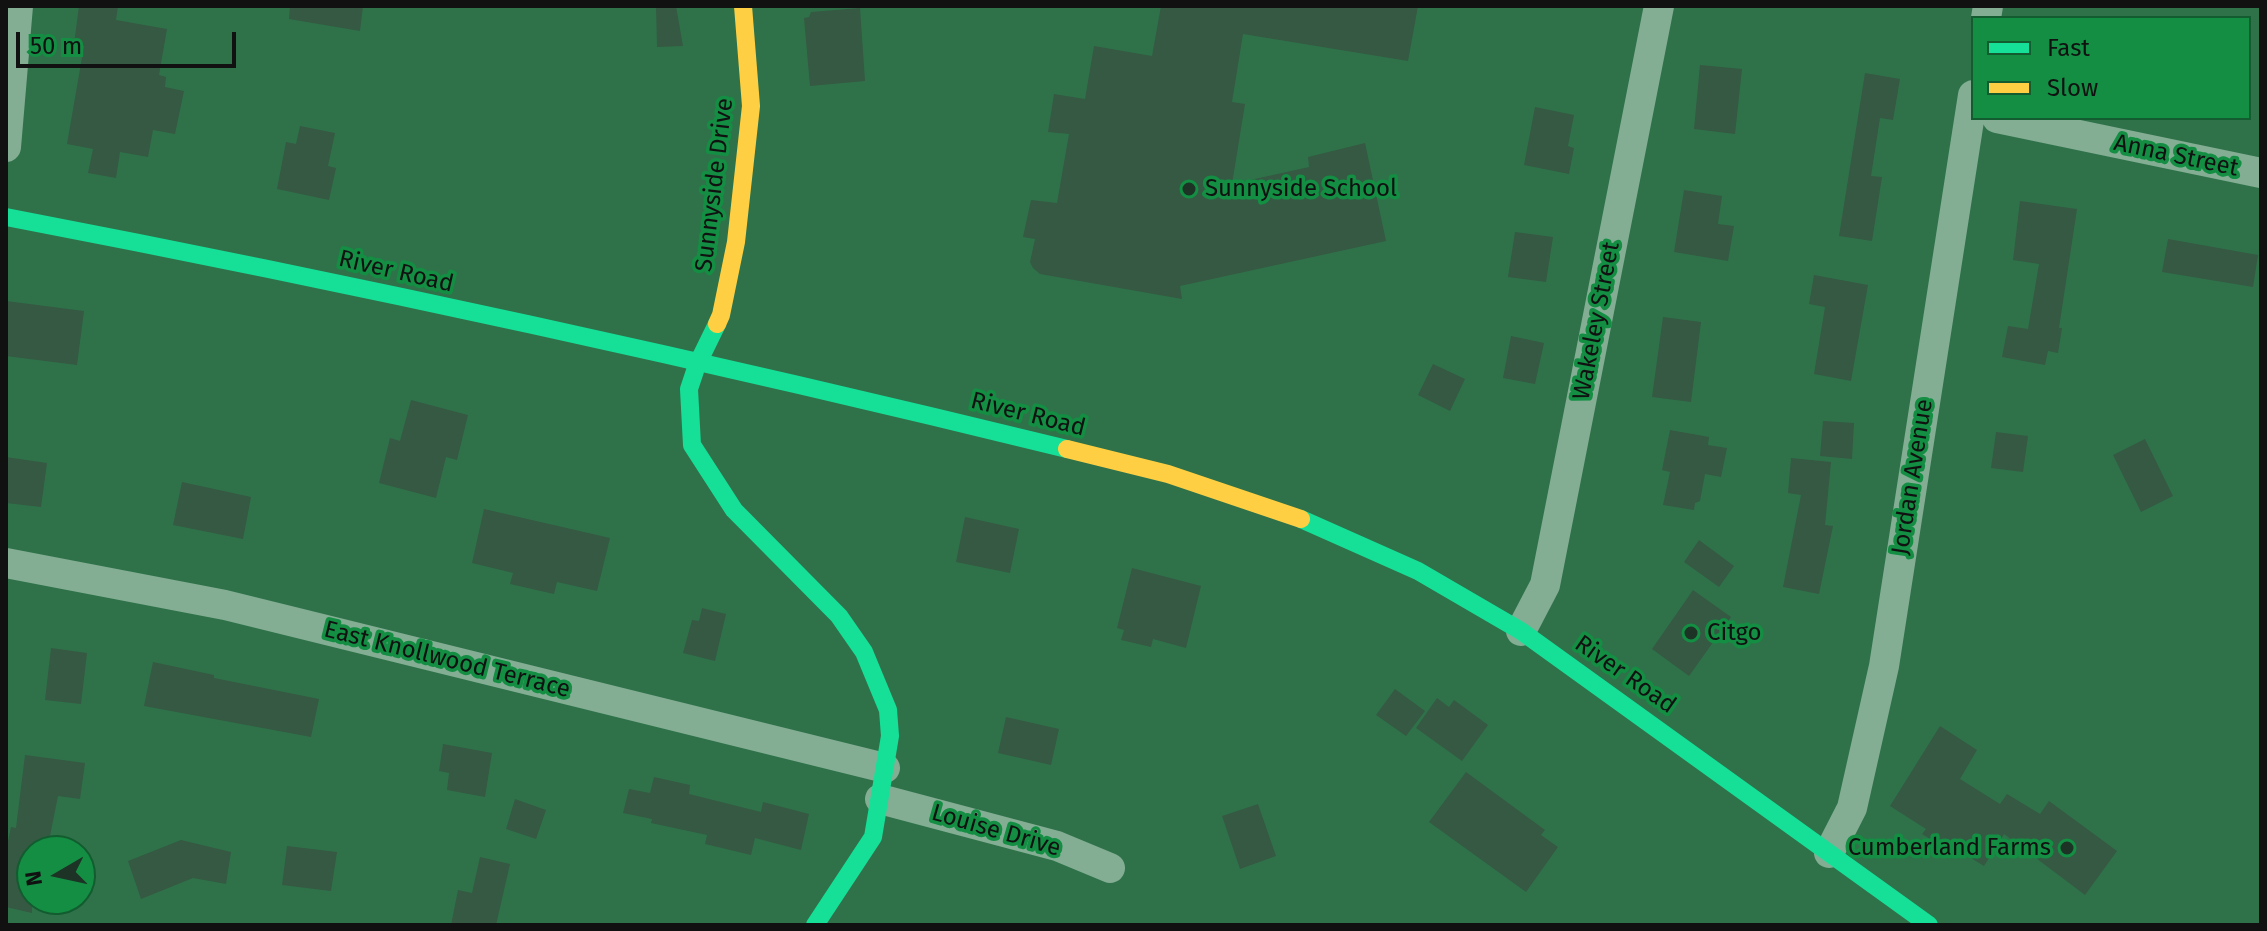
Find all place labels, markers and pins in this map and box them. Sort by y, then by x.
place label: Sunnyside School [1205,175,1397,203]
marker: Sunnyside School [1180,180,1198,198]
place label: Citgo [1707,619,1762,647]
marker: Citgo [1682,624,1700,642]
place label: Cumberland Farms [1848,834,2051,862]
marker: Cumberland Farms [2058,839,2076,857]

